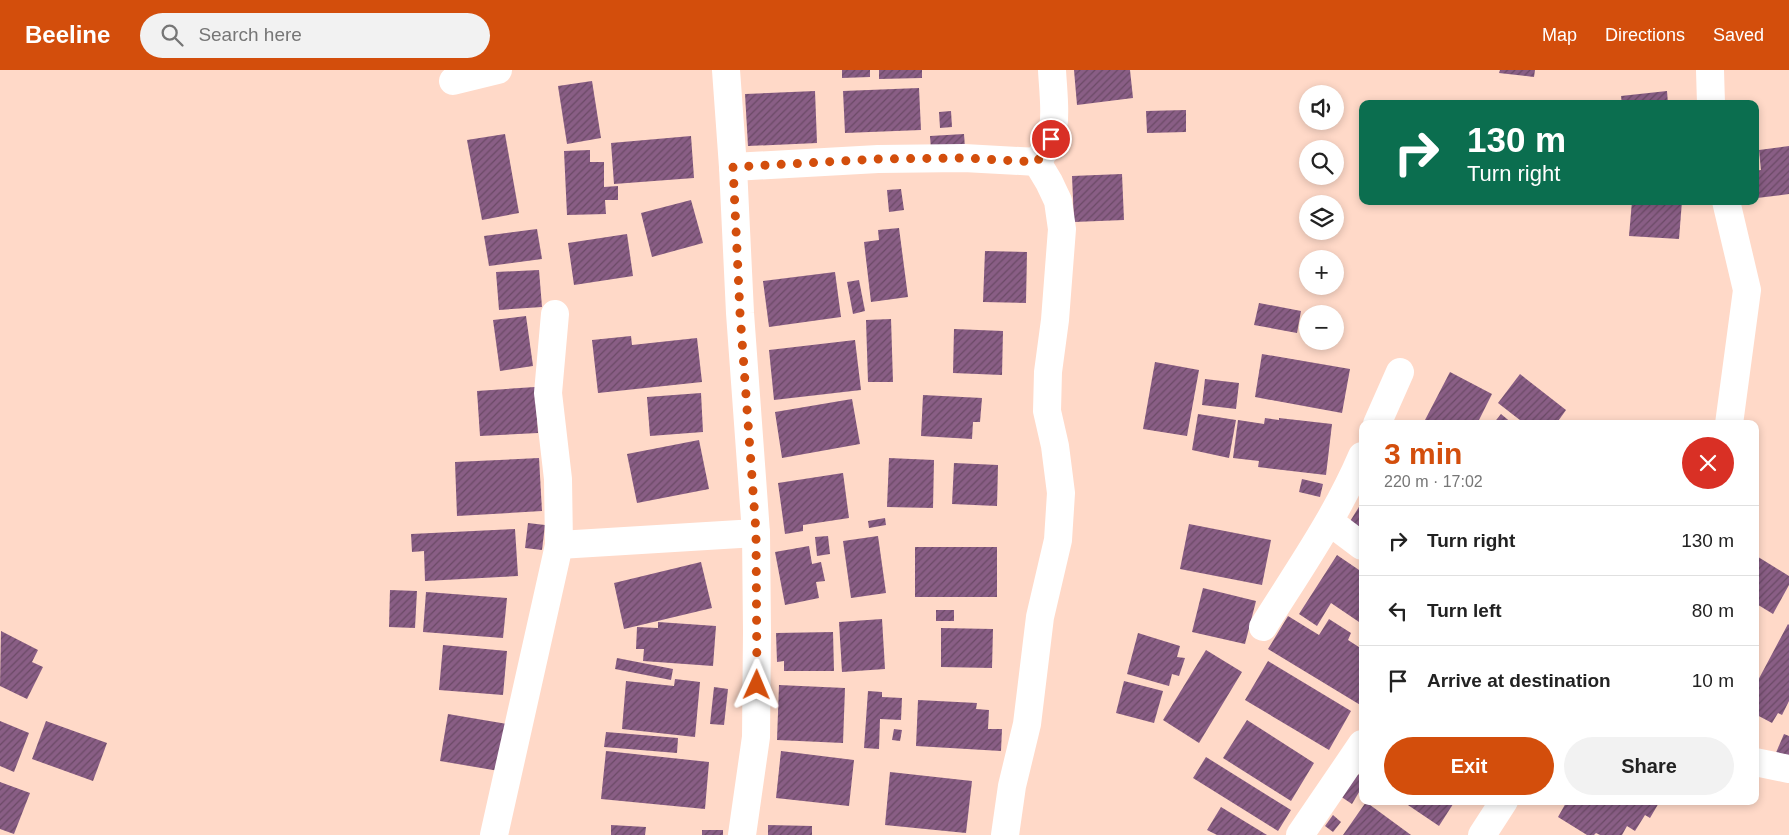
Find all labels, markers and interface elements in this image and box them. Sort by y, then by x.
search box [140,13,490,58]
text: Beeline [25,21,110,48]
icon: search [158,21,186,49]
text: Search here [198,24,302,45]
text: Map [1542,25,1577,45]
text: Directions [1605,25,1685,45]
text: Saved [1713,25,1764,45]
map controls [1299,85,1344,350]
button: sound [1299,85,1344,130]
pin [1030,118,1072,160]
icon: right [1384,120,1449,185]
text: 130 m [1467,120,1566,159]
icon: arrive [1037,125,1065,153]
button: search [1299,140,1344,185]
text: Turn right [1467,161,1560,186]
button: layers [1299,195,1344,240]
button: + [1299,250,1344,295]
button: − [1299,305,1344,350]
text: 3 min [1384,437,1462,470]
button: close [1682,437,1734,489]
text: 220 m · 17:02 [1384,473,1483,490]
icon: right [1384,527,1412,555]
text: Turn right [1427,530,1515,551]
text: 130 m [1681,530,1734,551]
icon: left [1384,597,1412,625]
text: Turn left [1427,600,1502,621]
text: 80 m [1692,600,1734,621]
position arrow [730,658,782,710]
icon: arrive [1384,667,1412,695]
text: Arrive at destination [1427,670,1611,691]
text: 10 m [1692,670,1734,691]
button: Exit [1384,737,1554,795]
button: Share [1564,737,1734,795]

